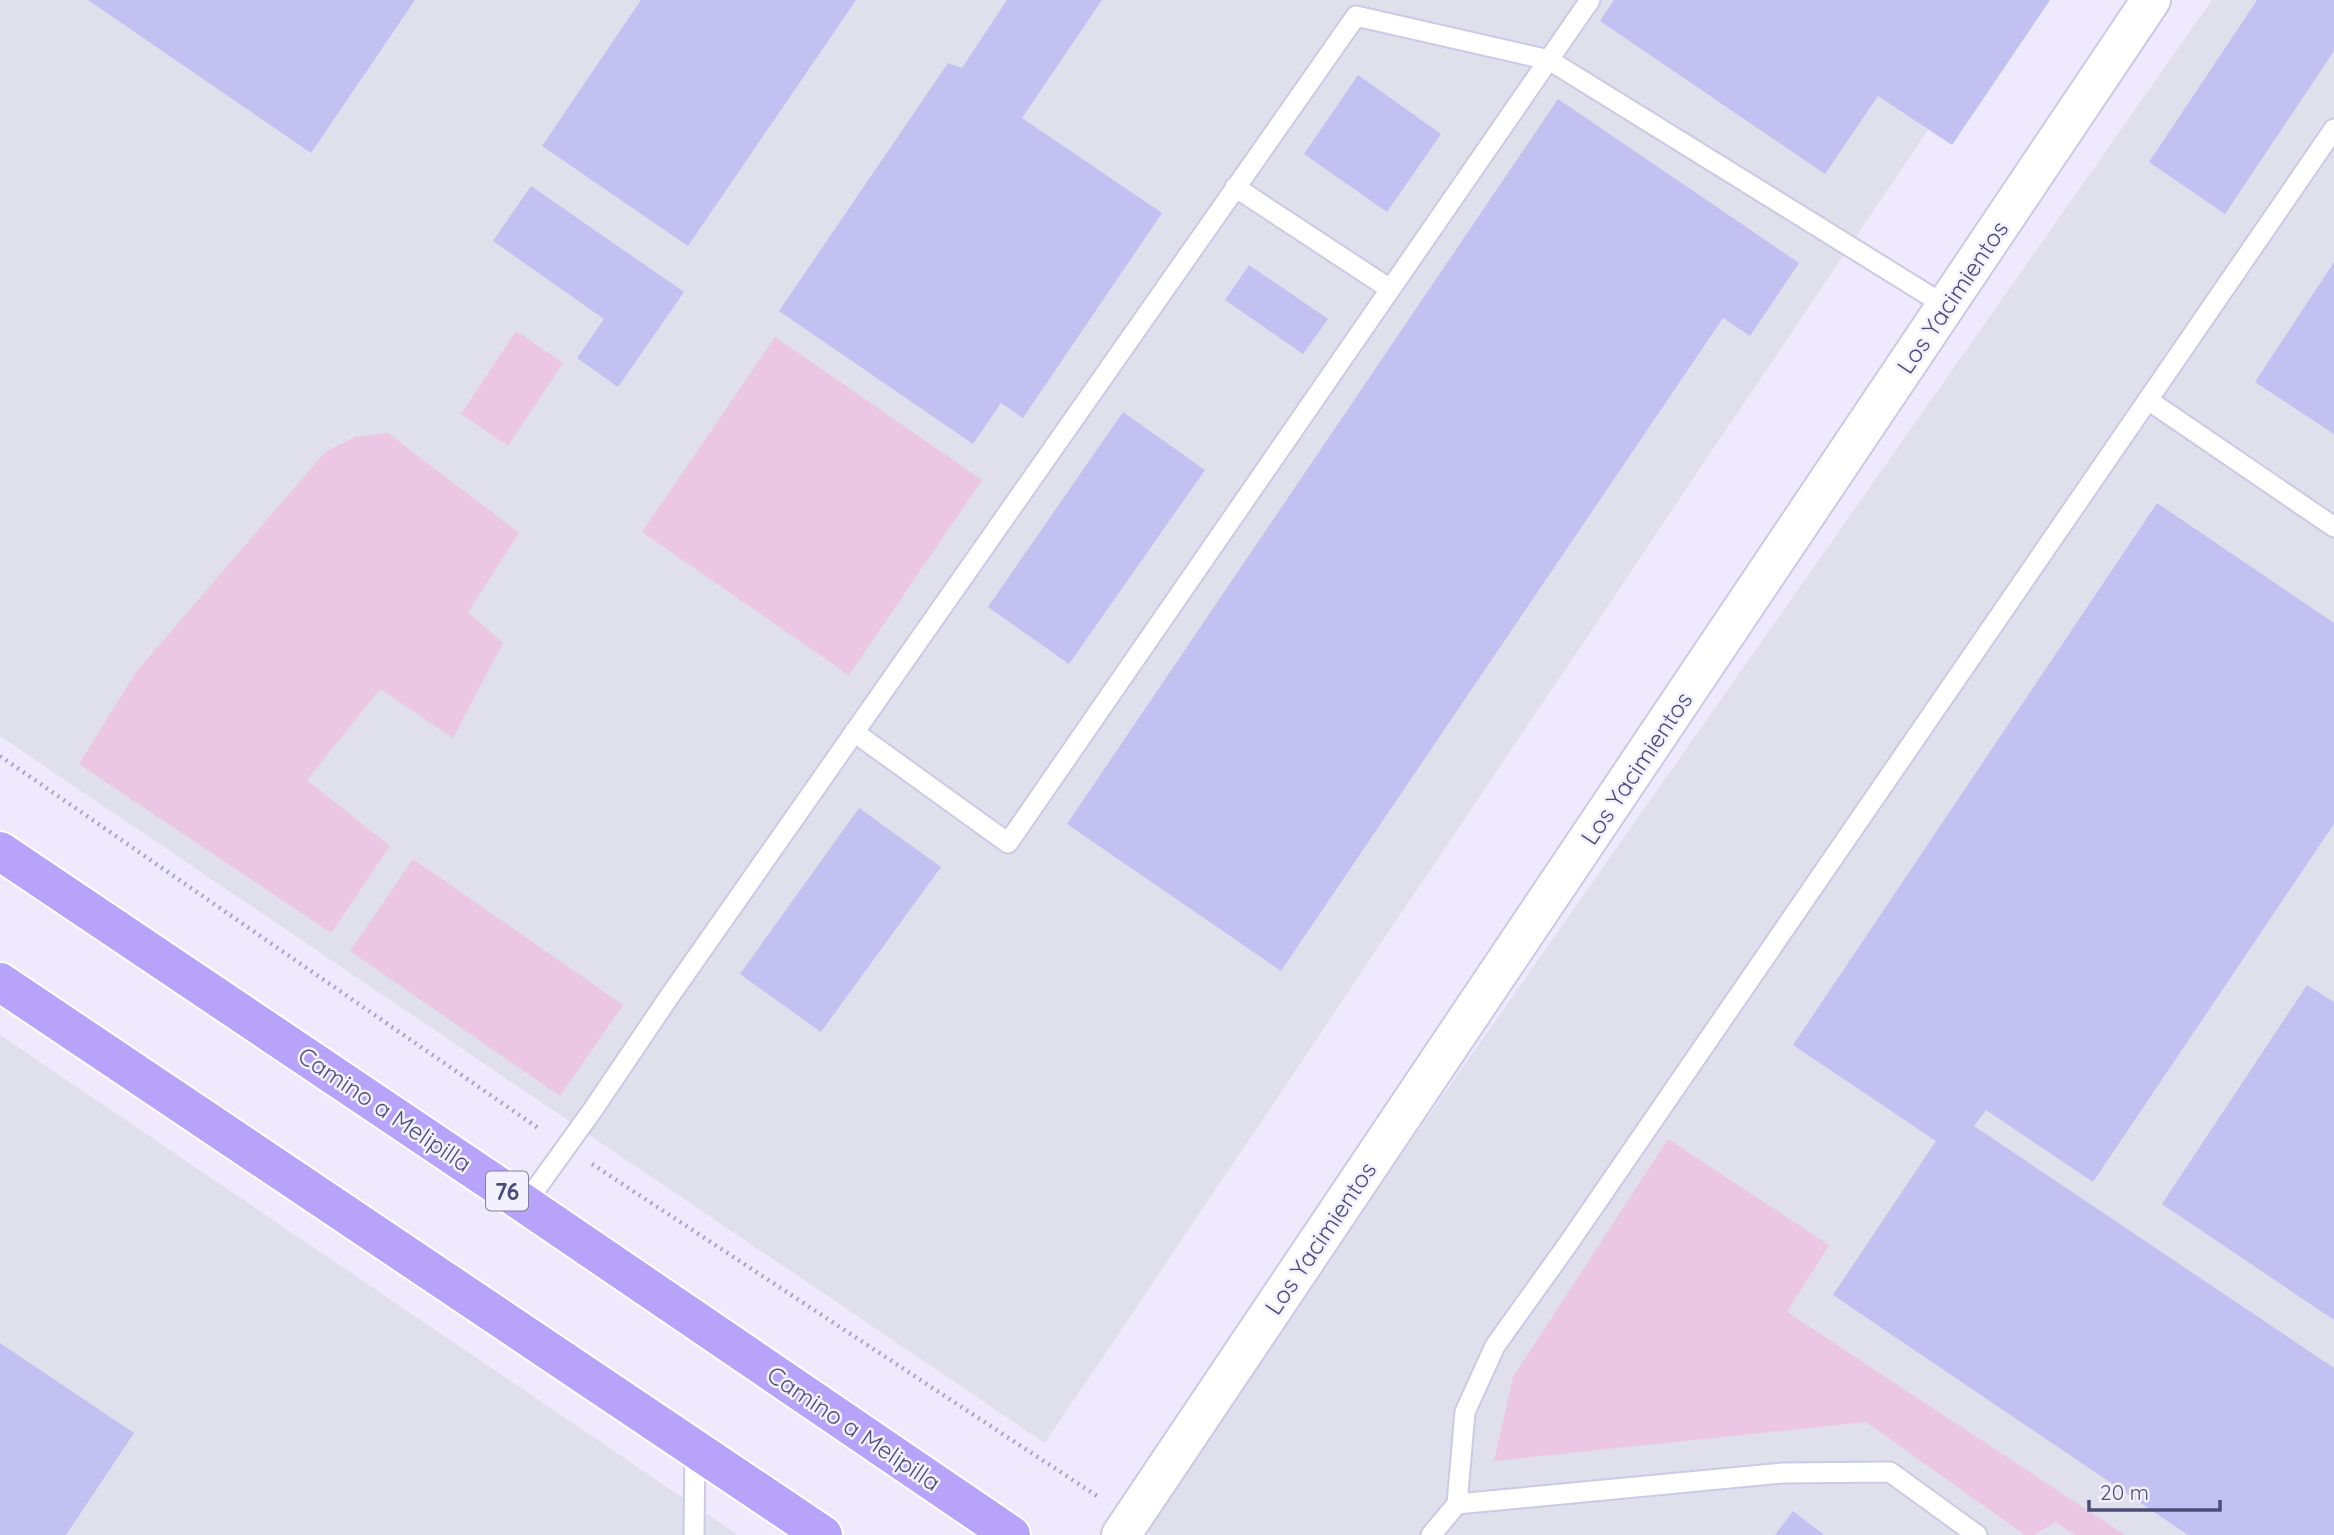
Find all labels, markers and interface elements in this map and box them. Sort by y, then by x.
street label: Los Yacimientos [1890,215,2014,379]
street label: Los Yacimientos [1574,686,1698,850]
street label: Camino a Melipilla [293,1040,477,1178]
street label: Los Yacimientos [1258,1156,1382,1320]
road number: 76 [486,1172,528,1210]
street label: Camino a Melipilla [762,1359,946,1497]
scale bar [2089,1468,2220,1512]
text: 20 m [2100,1479,2149,1505]

